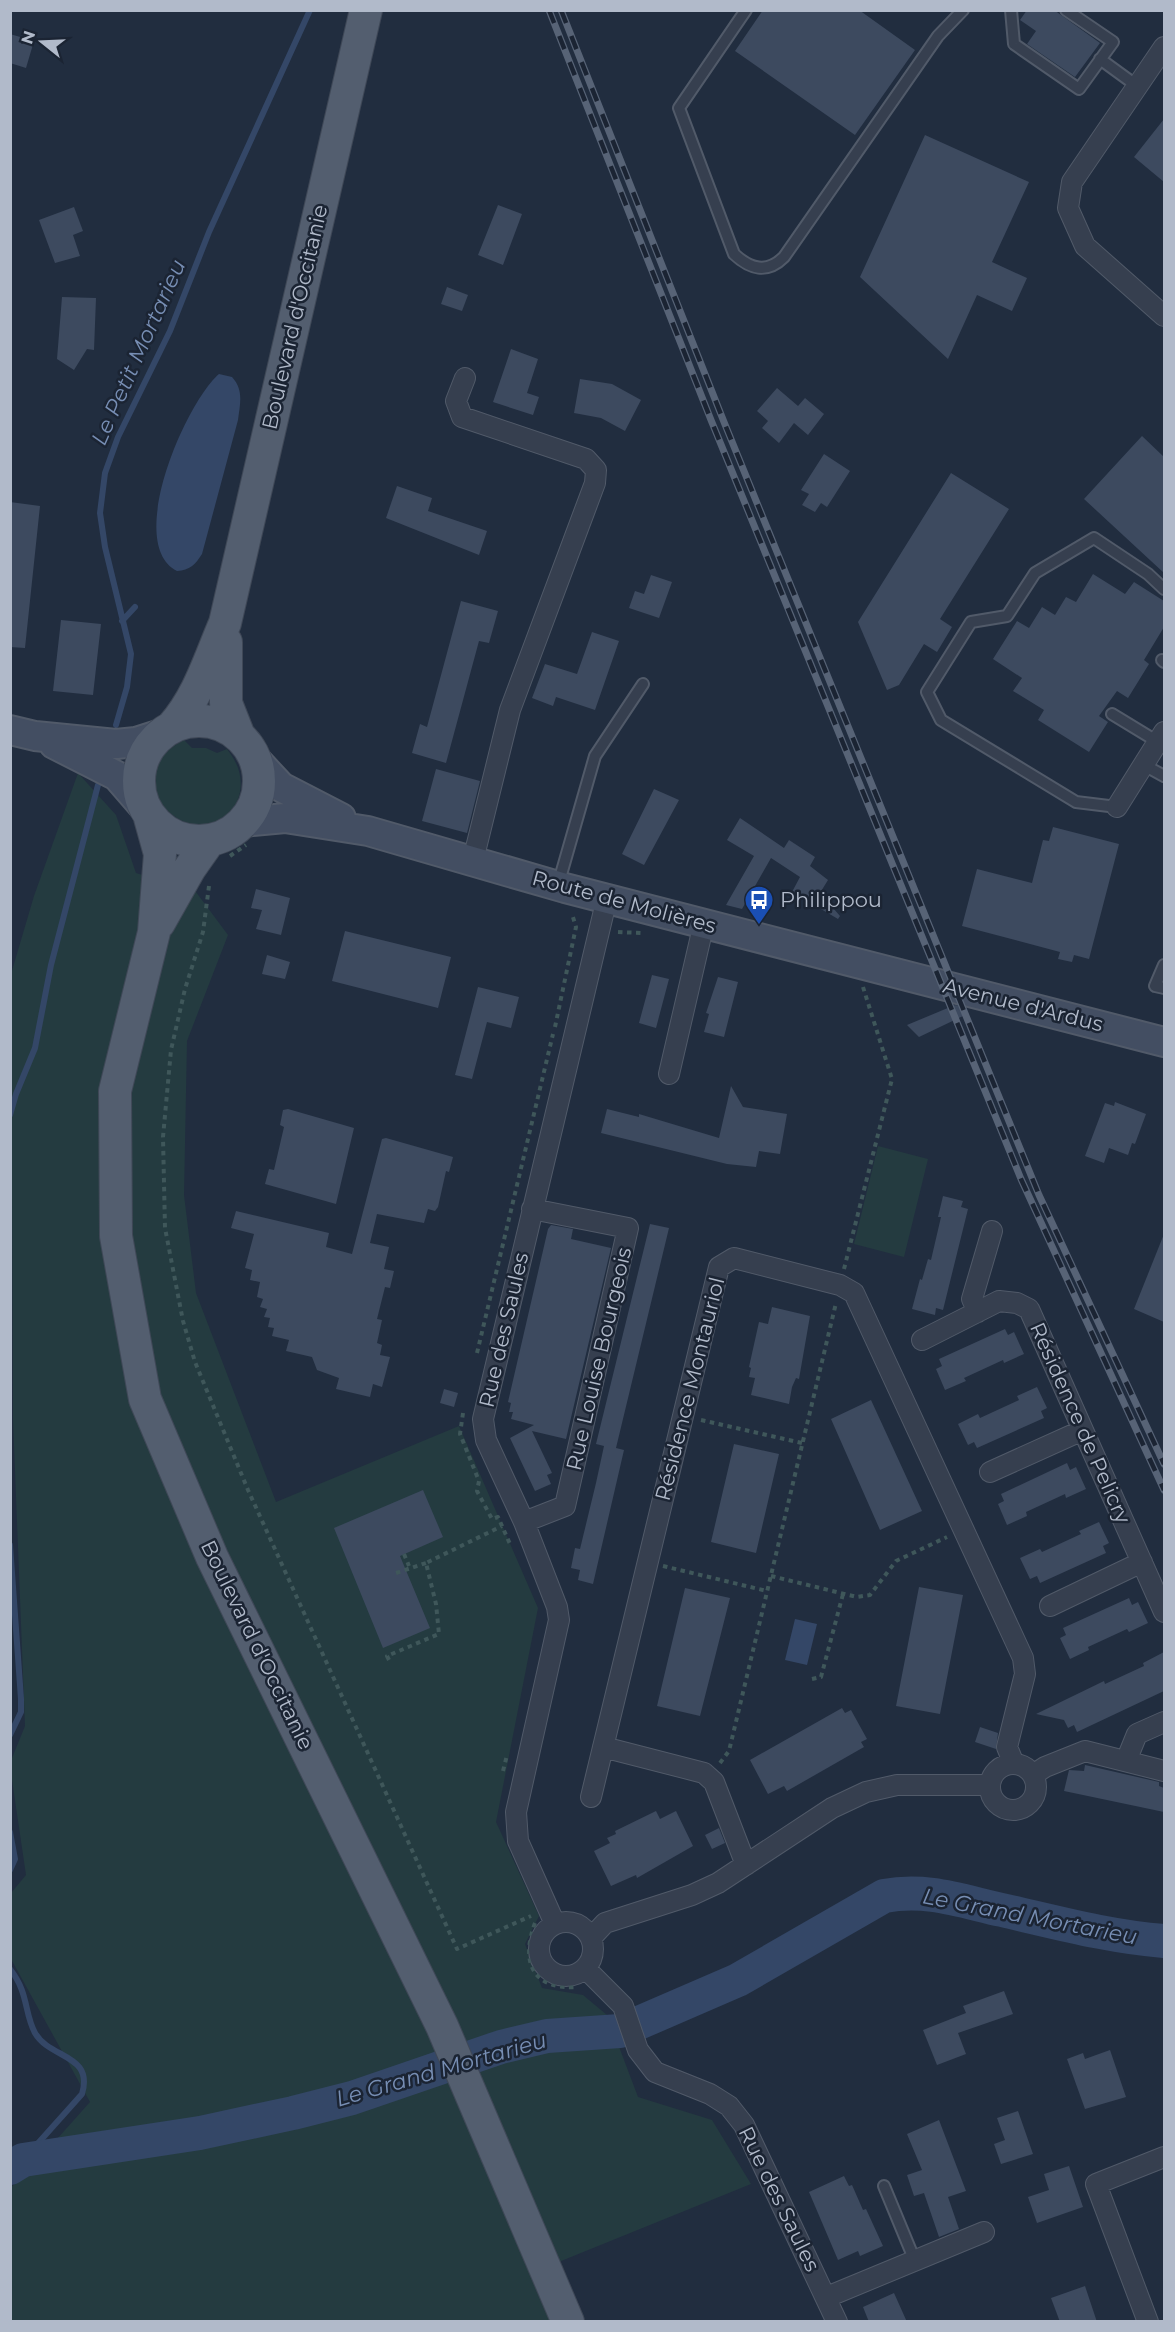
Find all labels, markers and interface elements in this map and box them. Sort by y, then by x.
north arrow [12,12,72,72]
text: N [17,28,39,47]
street label: Boulevard d'Occitanie [256,202,333,432]
water label: Le Petit Mortarieu [85,255,192,449]
street label: Route de Molières [529,865,719,938]
bus stop icon: Philippou [743,884,775,926]
place label: Philippou [780,887,882,912]
street label: Avenue d'Ardus [940,973,1106,1036]
street label: Rue Louise Bourgeois [561,1245,636,1473]
street label: Rue des Saules [474,1250,533,1410]
street label: Résidence Montauriol [650,1275,729,1503]
street label: Résidence de Pelicry [1025,1318,1136,1528]
street label: Boulevard d'Occitanie [196,1536,319,1754]
water label: Le Grand Mortarieu [920,1882,1139,1951]
water label: Le Grand Mortarieu [333,2026,550,2112]
street label: Rue des Saules [734,2122,825,2275]

